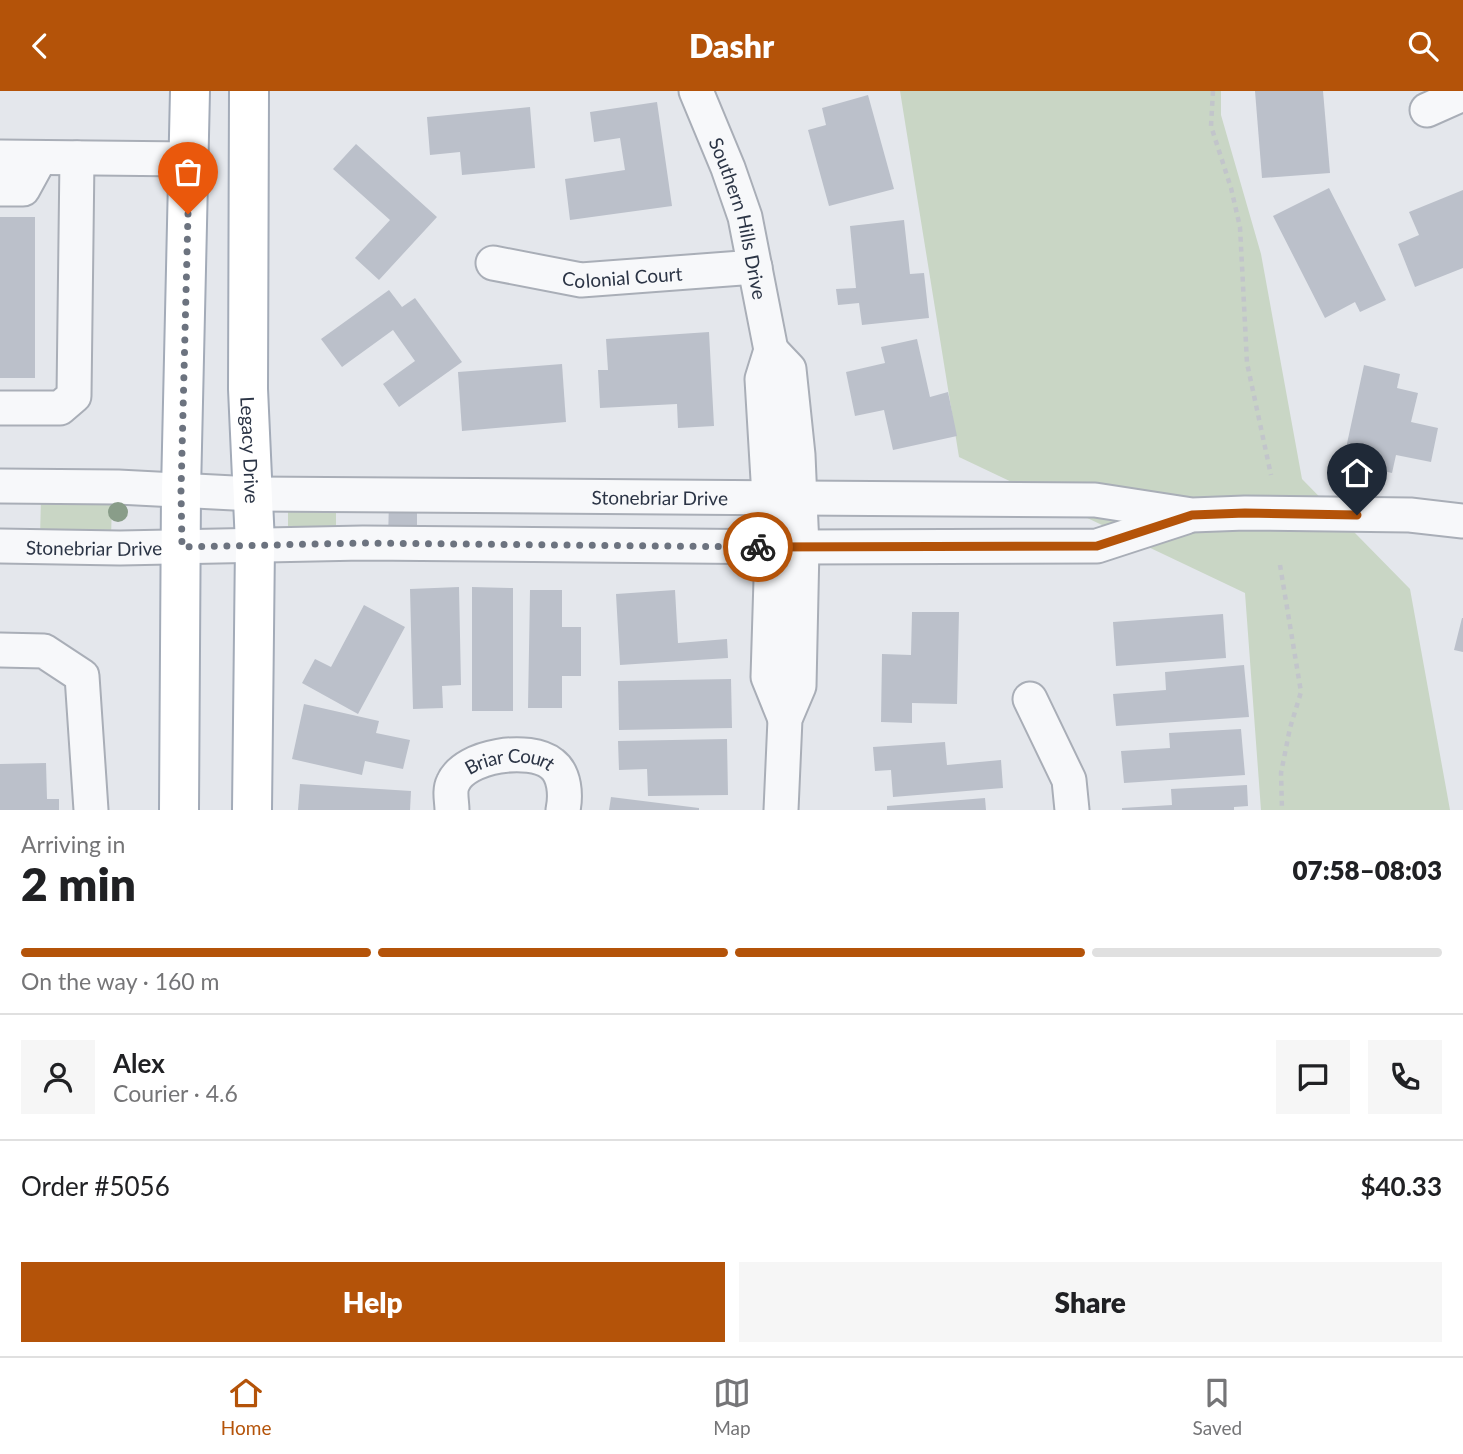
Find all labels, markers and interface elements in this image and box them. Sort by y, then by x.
text: Dashr [689,26,774,65]
icon: back [21,27,59,65]
icon: search [1404,27,1442,65]
street label: Southern Hills Drive [705,134,772,301]
pin [158,142,218,214]
icon: bag [169,153,207,191]
street label: Colonial Court [560,261,683,292]
street label: Legacy Drive [237,396,265,504]
pin [1327,443,1387,515]
icon: home [1338,454,1376,492]
street label: Stonebriar Drive [592,485,728,509]
courier [723,512,793,582]
icon: bike [739,528,777,566]
street label: Stonebriar Drive [26,535,162,560]
street label: Briar Court [460,743,560,778]
text: Arriving in [21,830,125,858]
text: 07:58–08:03 [1292,854,1442,886]
text: 2 min [21,856,136,911]
text: On the way · 160 m [21,967,220,995]
button: person [21,1040,95,1114]
button: chat [1276,1040,1350,1114]
button: phone [1368,1040,1442,1114]
text: Alex [113,1047,165,1079]
text: Courier · 4.6 [113,1079,238,1107]
text: Order #5056 [21,1170,170,1202]
text: $40.33 [1360,1170,1442,1202]
button: Help [21,1262,725,1342]
button: Share [739,1262,1442,1342]
tab: Home [221,1374,271,1439]
tab: Map [713,1374,751,1439]
tab: Saved [1193,1374,1242,1439]

